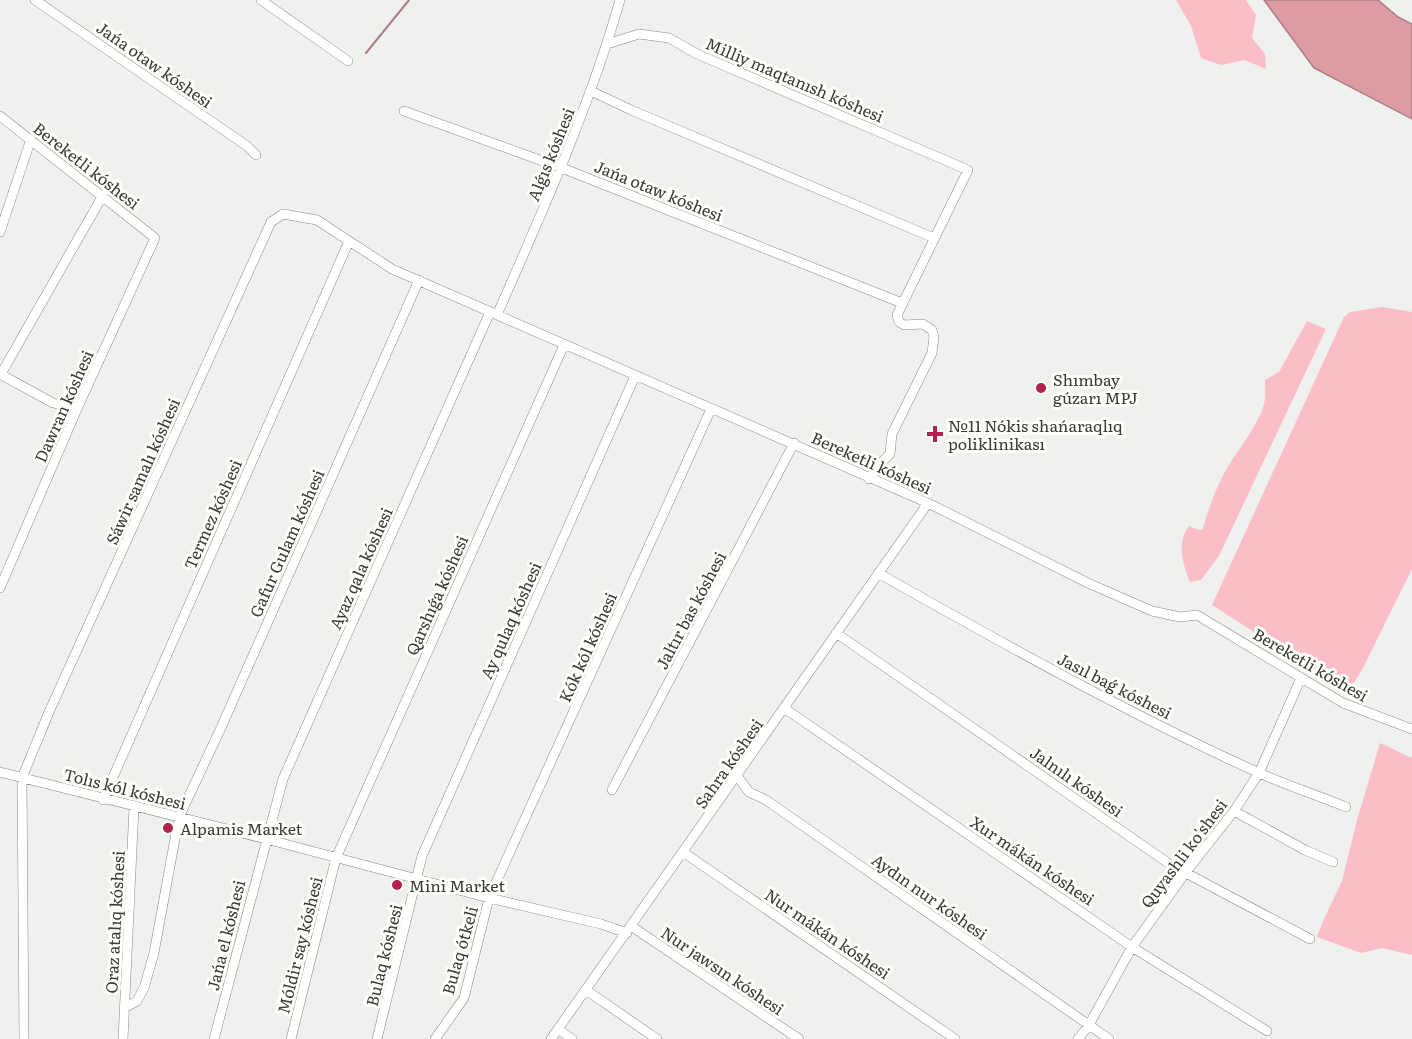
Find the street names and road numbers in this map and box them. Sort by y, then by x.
street label: Jańa otaw kóshesi [92,15,218,113]
street label: Milliy maqtanısh kóshesi [702,31,888,127]
street label: Alǵıs kóshesi [520,104,580,204]
street label: Bereketli kóshesi [29,116,145,214]
street label: Jańa otaw kóshesi [591,153,727,227]
street label: Dawran kóshesi [27,346,99,466]
street label: Sáwir samalı kóshesi [99,394,185,548]
street label: Bereketli kóshesi [808,425,936,499]
street label: Termez kóshesi [177,455,247,573]
street label: Gafur Gulam kóshesi [243,465,329,621]
street label: Ayaz qala kóshesi [322,503,398,633]
street label: Qarshıǵa kóshesi [399,531,473,659]
street label: Jaltır bas kóshesi [649,547,731,673]
street label: Ay qulaq kóshesi [473,558,547,682]
street label: Kók kól kóshesi [552,588,622,706]
street label: Bereketli kóshesi [1249,621,1373,707]
street label: Jasıl baǵ kóshesi [1054,646,1176,724]
street label: Sahra kóshesi [688,713,768,813]
street label: Jalnılı kóshesi [1026,740,1128,822]
street label: Tolıs kól kóshesi [61,761,189,815]
street label: Quyashli ko'shesi [1134,793,1232,913]
street label: Xur mákán kóshesi [966,810,1100,910]
street label: Aydın nur kóshesi [867,847,993,945]
street label: Oraz atalıq kóshesi [98,850,130,994]
street label: Móldir say kóshesi [270,874,328,1016]
street label: Jańa el kóshesi [200,877,250,993]
street label: Nur mákán kóshesi [760,882,896,984]
street label: Bulaq kóshesi [359,901,407,1009]
street label: Bulaq ótkeli [435,903,483,997]
street label: Nur jawsın kóshesi [657,920,789,1020]

